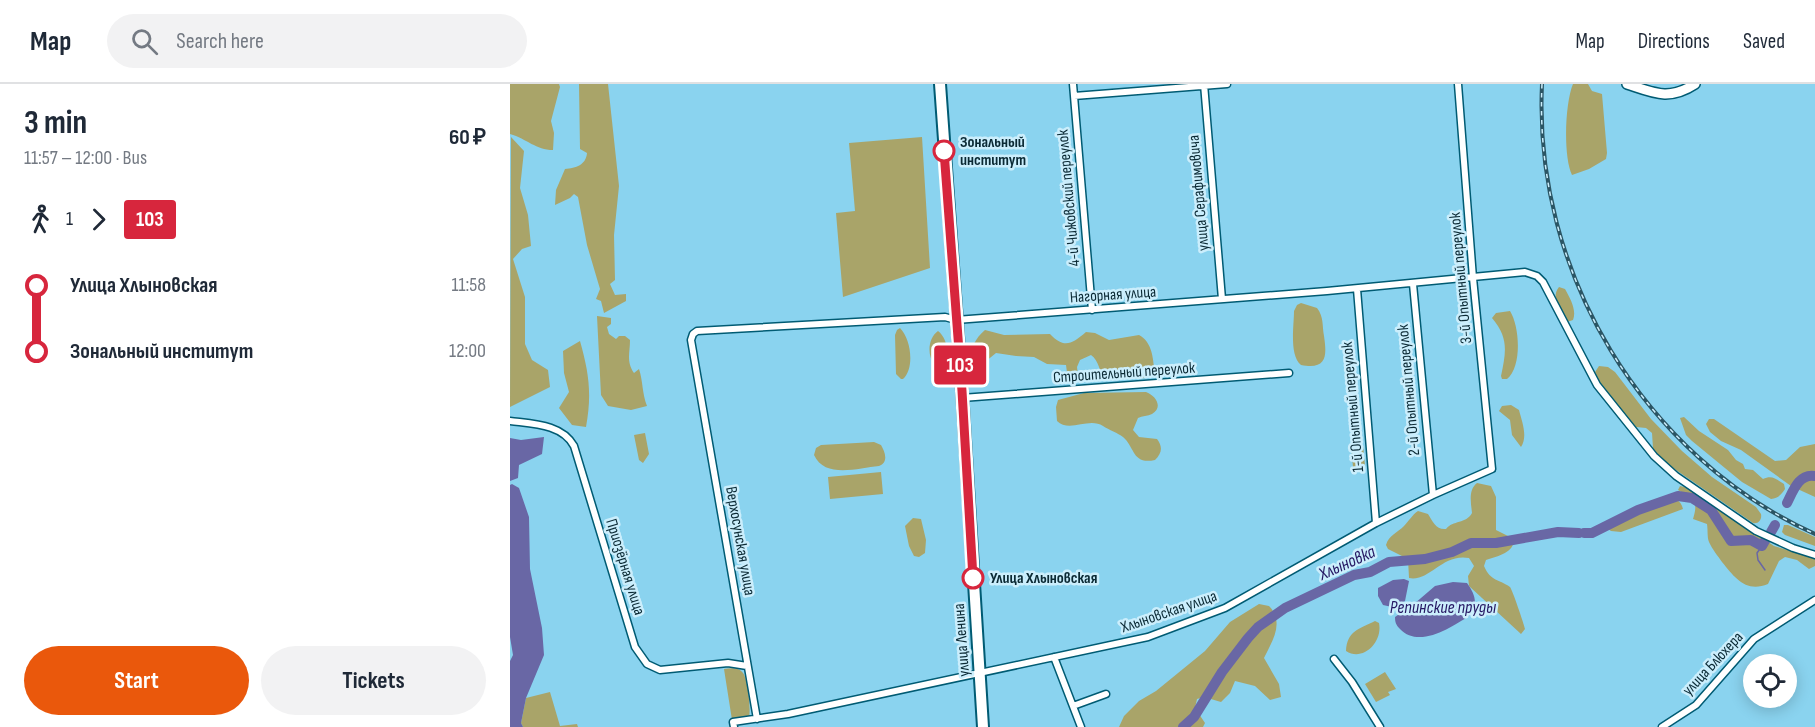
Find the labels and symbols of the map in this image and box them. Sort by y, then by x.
street label: 4-й Чижовский переулок [1053,128,1084,267]
place label: Зональный институт [960,133,1026,170]
street label: улица Серафимовича [1184,134,1214,252]
marker: Зональный институт [933,140,955,162]
street label: 3-й Опытный переулок [1446,211,1476,344]
street label: Нагорная улица [1069,283,1157,307]
street label: 2-й Опытный переулок [1394,323,1424,456]
street label: 1-й Опытный переулок [1338,340,1368,473]
line badge: 103 [926,346,994,384]
street label: Строительный переулок [1052,358,1197,387]
street label: Верхосунская улица [721,485,759,597]
street label: Приозёрная улица [601,517,649,617]
water label: Хлыновка [1315,541,1379,585]
marker: Улица Хлыновская [962,567,984,589]
place label: Улица Хлыновская [990,569,1097,588]
street label: Хлыновская улица [1118,587,1219,638]
water label: Репинские пруды [1390,597,1496,618]
street label: улица Ленина [950,603,974,677]
street label: улица Блюхера [1679,628,1747,700]

